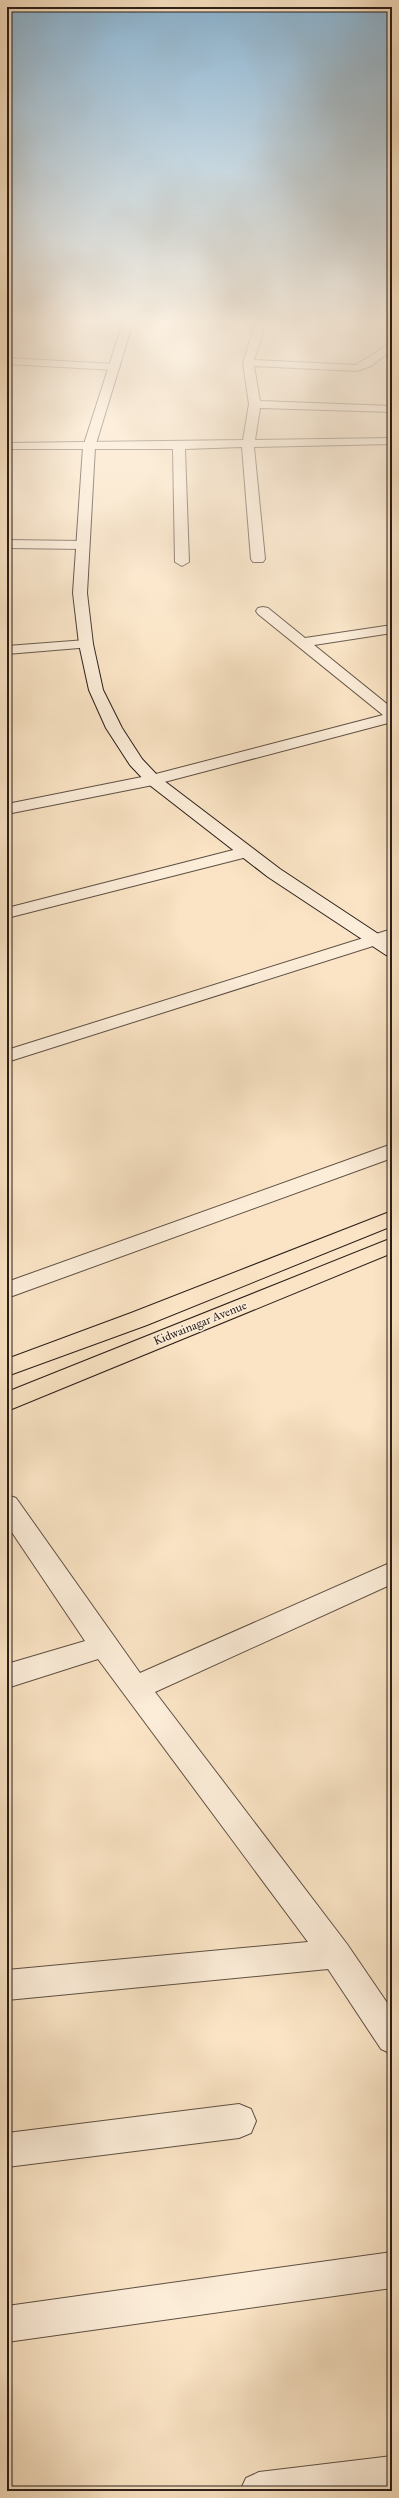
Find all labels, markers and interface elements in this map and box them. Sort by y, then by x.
street label: Kidwainagar Avenue [151,1298,249,1349]

